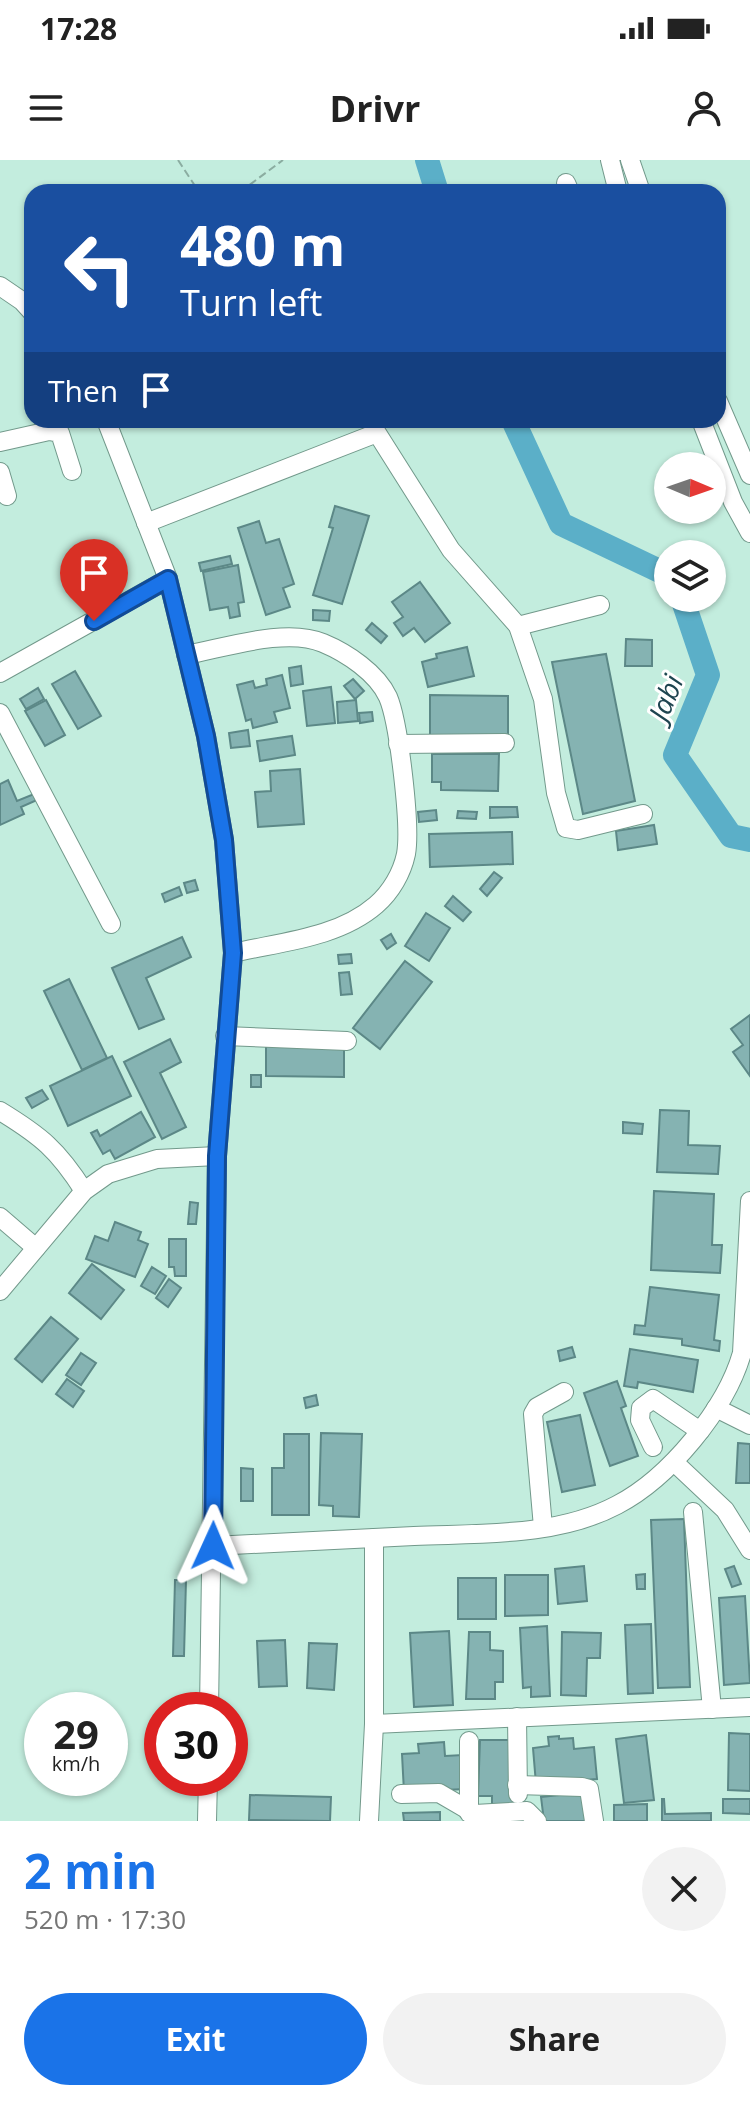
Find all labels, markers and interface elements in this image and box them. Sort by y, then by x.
text: 17:28 [40,8,117,49]
text: Drivr [330,84,420,133]
icon: menu [24,86,68,130]
icon: person [682,86,726,130]
text: 480 m [180,206,346,282]
icon: left [48,216,152,320]
text: Turn left [180,278,322,327]
icon: arrive [134,368,178,412]
text: Then [48,370,118,411]
north arrow [654,452,726,524]
map controls [654,452,726,612]
pin [60,539,128,621]
button: layers [654,540,726,612]
icon: arrive [72,551,116,595]
water label: Jabi [637,668,692,731]
position arrow [171,1504,255,1588]
speed limit sign: 30 [144,1692,248,1796]
text: 29 [53,1706,99,1761]
text: km/h [52,1750,100,1777]
text: 2 min [24,1838,157,1903]
button: close [642,1847,726,1931]
text: 520 m · 17:30 [24,1901,186,1937]
button: Exit [24,1993,367,2085]
button: Share [383,1993,726,2085]

